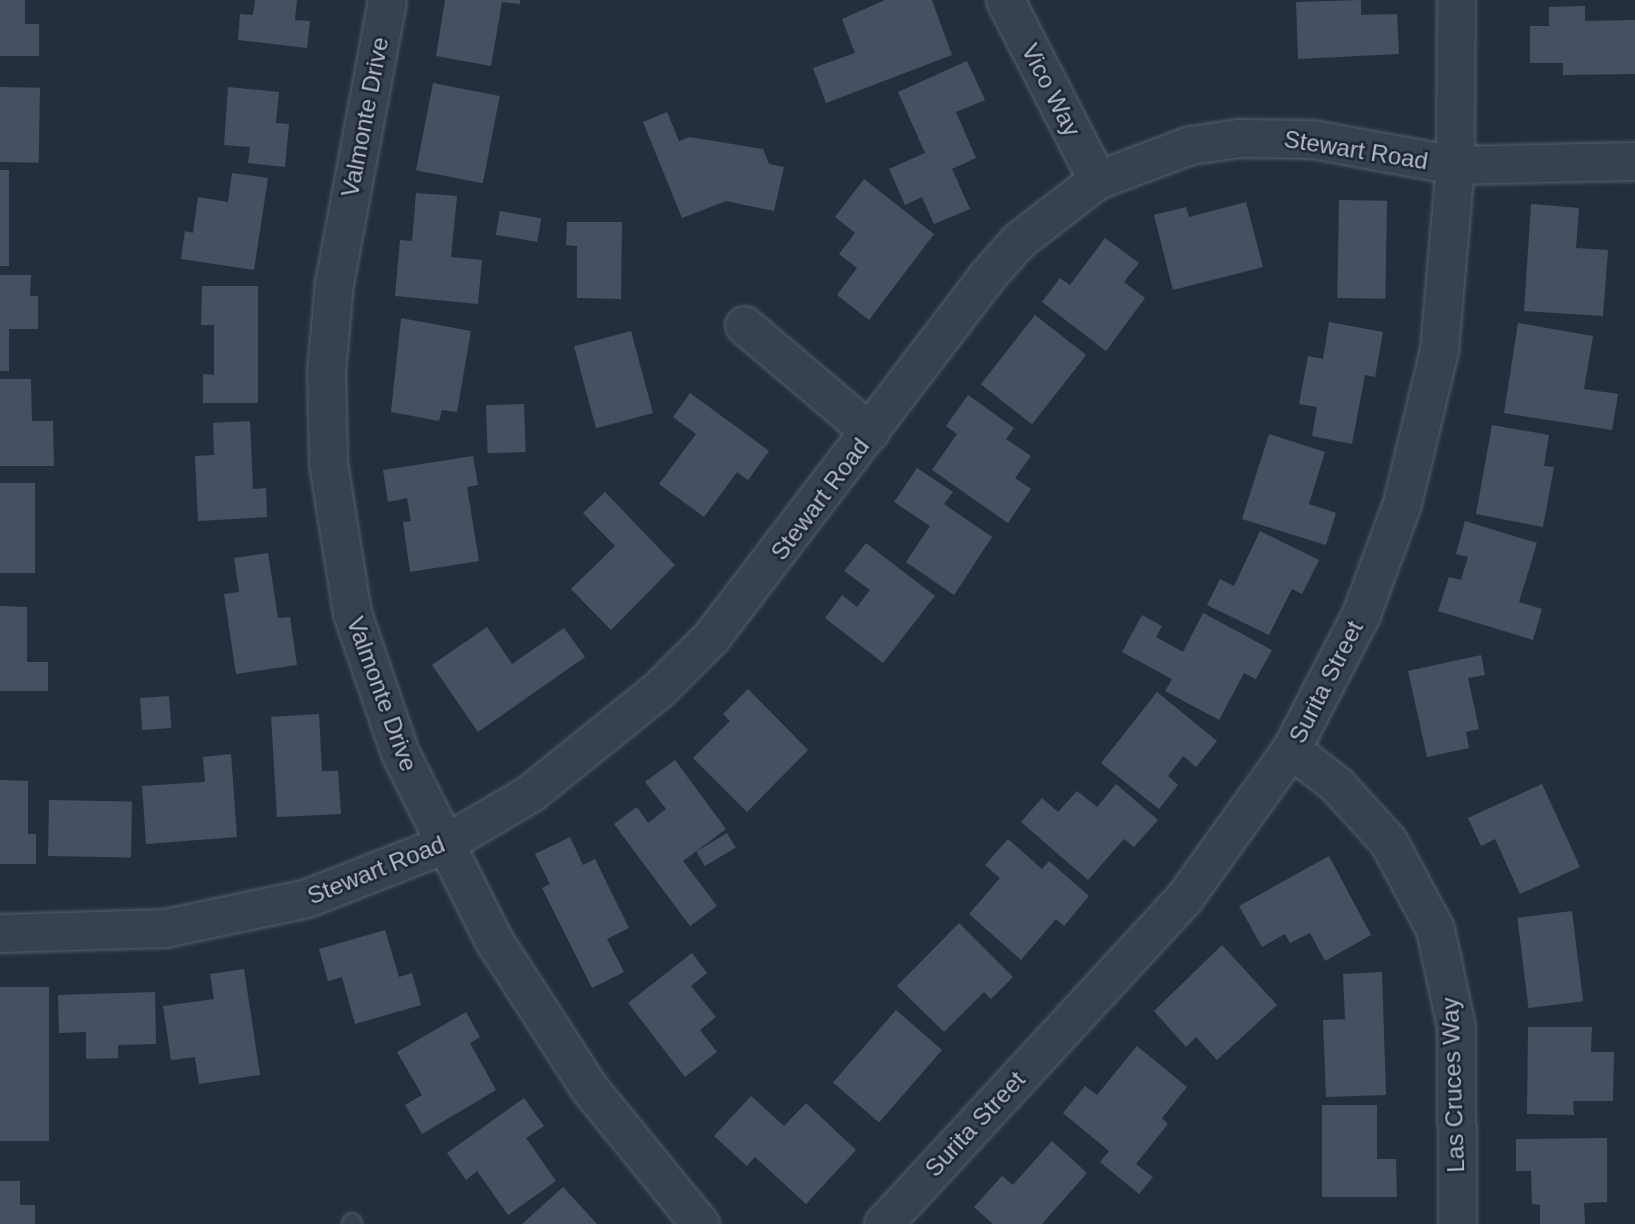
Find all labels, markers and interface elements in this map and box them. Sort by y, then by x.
street label: Valmonte Drive [335,35,395,199]
street label: Vico Way [1015,39,1087,141]
street label: Stewart Road [1282,124,1430,176]
street label: Stewart Road [765,432,875,566]
street label: Valmonte Drive [341,613,423,775]
street label: Surita Street [1283,616,1369,748]
street label: Stewart Road [303,829,449,911]
street label: Las Cruces Way [1436,997,1470,1173]
street label: Surita Street [919,1065,1031,1183]

